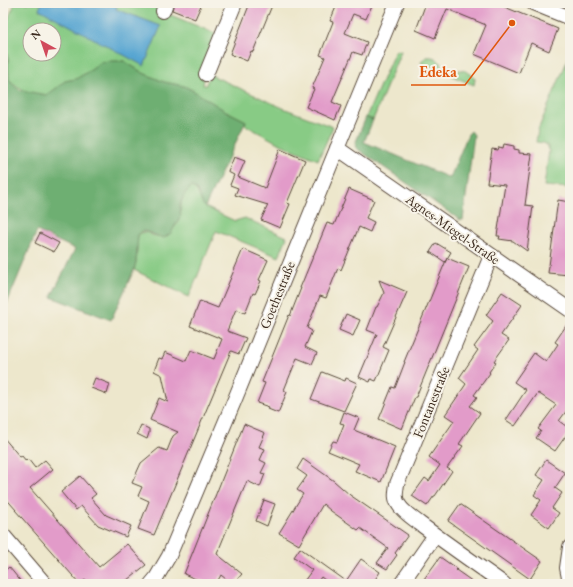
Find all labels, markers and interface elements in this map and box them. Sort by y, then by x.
north arrow [22,22,62,62]
text: N [28,26,44,43]
callout: Edeka [411,58,465,85]
text: Edeka [419,62,457,81]
street label: Agnes-Miegel-Straße [402,189,504,268]
street label: Goethestraße [255,258,299,331]
street label: Fontanestraße [408,363,454,440]

